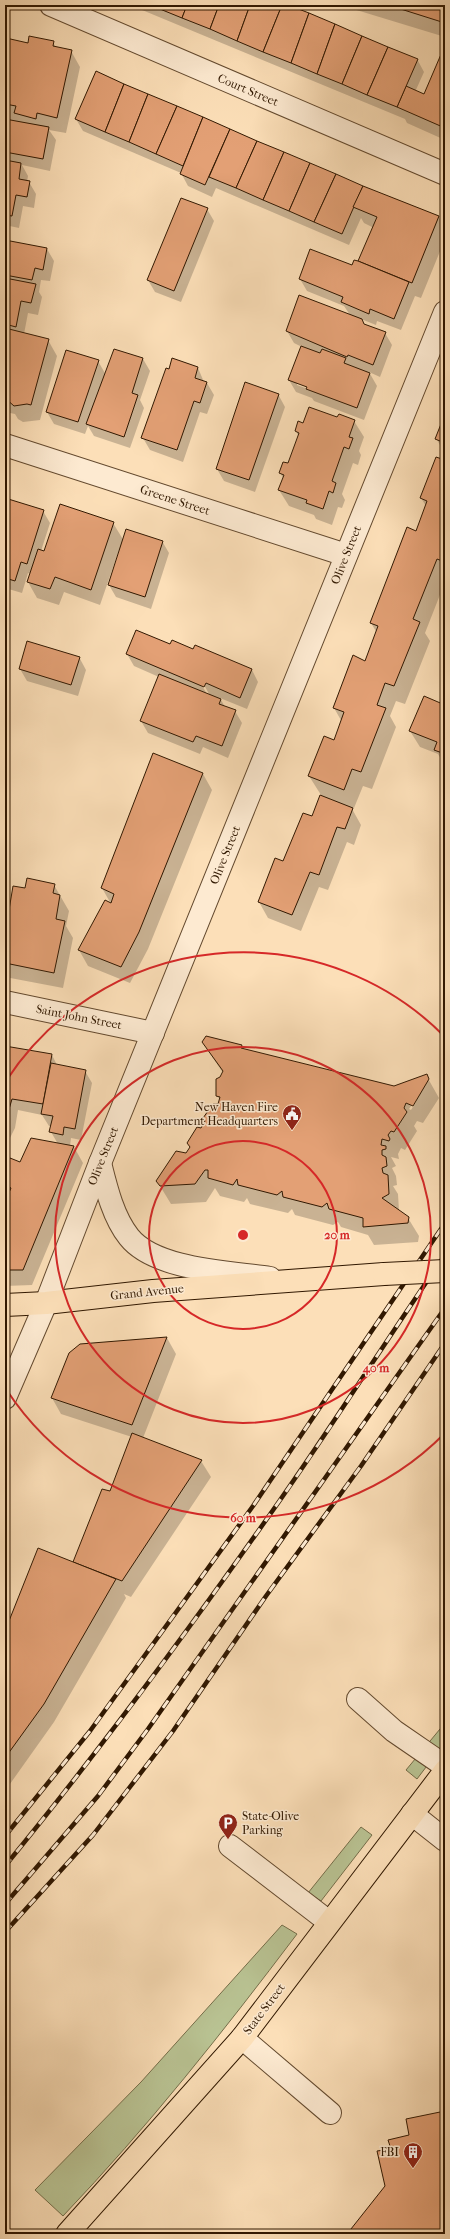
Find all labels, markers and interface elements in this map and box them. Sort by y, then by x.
street label: Court Street [216,71,281,109]
street label: Greene Street [138,482,212,518]
street label: Olive Street [328,523,364,586]
street label: Olive Street [207,823,243,886]
street label: Saint John Street [35,1002,124,1032]
place label: New Haven Fire Department Headquarters [141,1100,279,1128]
public building icon: New Haven Fire Department Headquarters [281,1103,303,1131]
street label: Olive Street [85,1124,121,1187]
centre of rings [236,1228,250,1242]
text: 20 m [324,1228,351,1242]
street label: Grand Avenue [110,1281,185,1303]
text: 40 m [362,1361,390,1376]
text: 60 m [230,1511,257,1525]
place label: State-Olive Parking [242,1809,299,1837]
parking icon: State-Olive Parking [217,1812,239,1840]
street label: State Street [240,1980,288,2037]
building icon: FBI [402,2141,424,2169]
place label: FBI [380,2145,399,2159]

